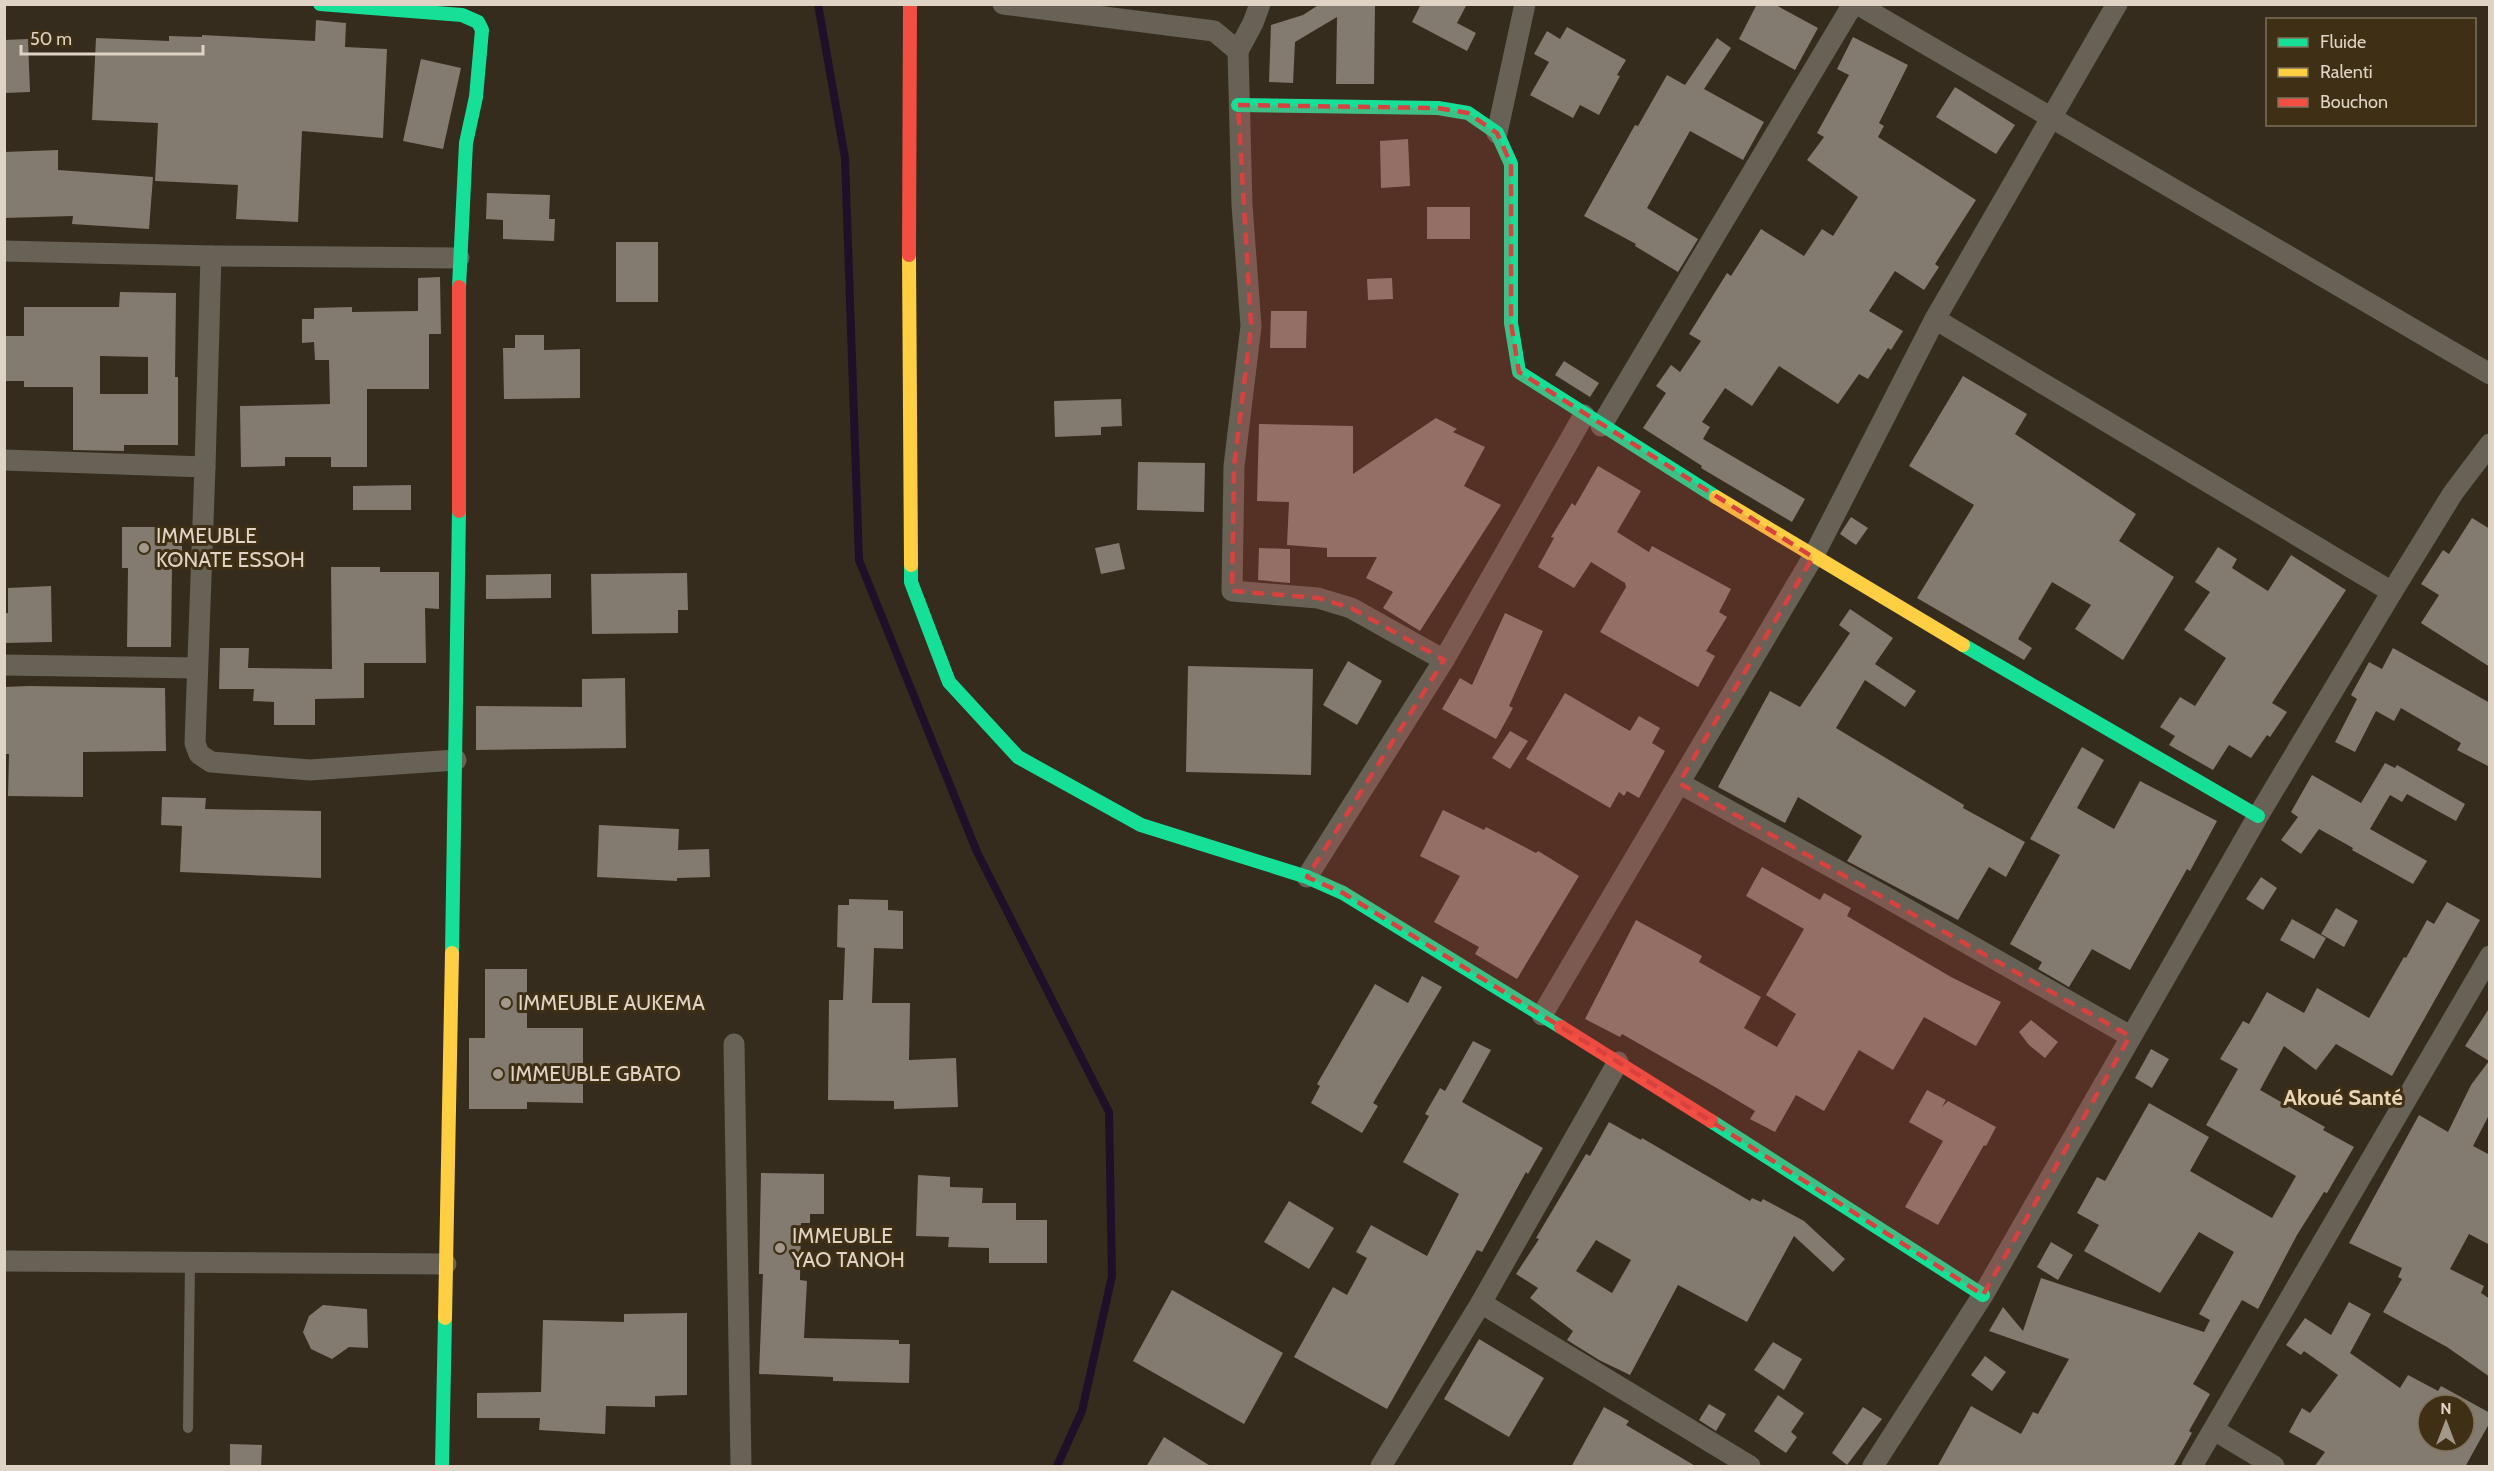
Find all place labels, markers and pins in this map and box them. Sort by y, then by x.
place label: IMMEUBLE KONATE ESSOH [156,523,305,572]
marker: IMMEUBLE KONATE ESSOH [137,541,151,555]
place label: IMMEUBLE AUKEMA [518,990,705,1015]
marker: IMMEUBLE AUKEMA [499,996,513,1010]
place label: IMMEUBLE GBATO [510,1061,681,1086]
marker: IMMEUBLE GBATO [491,1067,505,1081]
place label: IMMEUBLE YAO TANOH [791,1223,905,1272]
marker: IMMEUBLE YAO TANOH [773,1241,787,1255]

